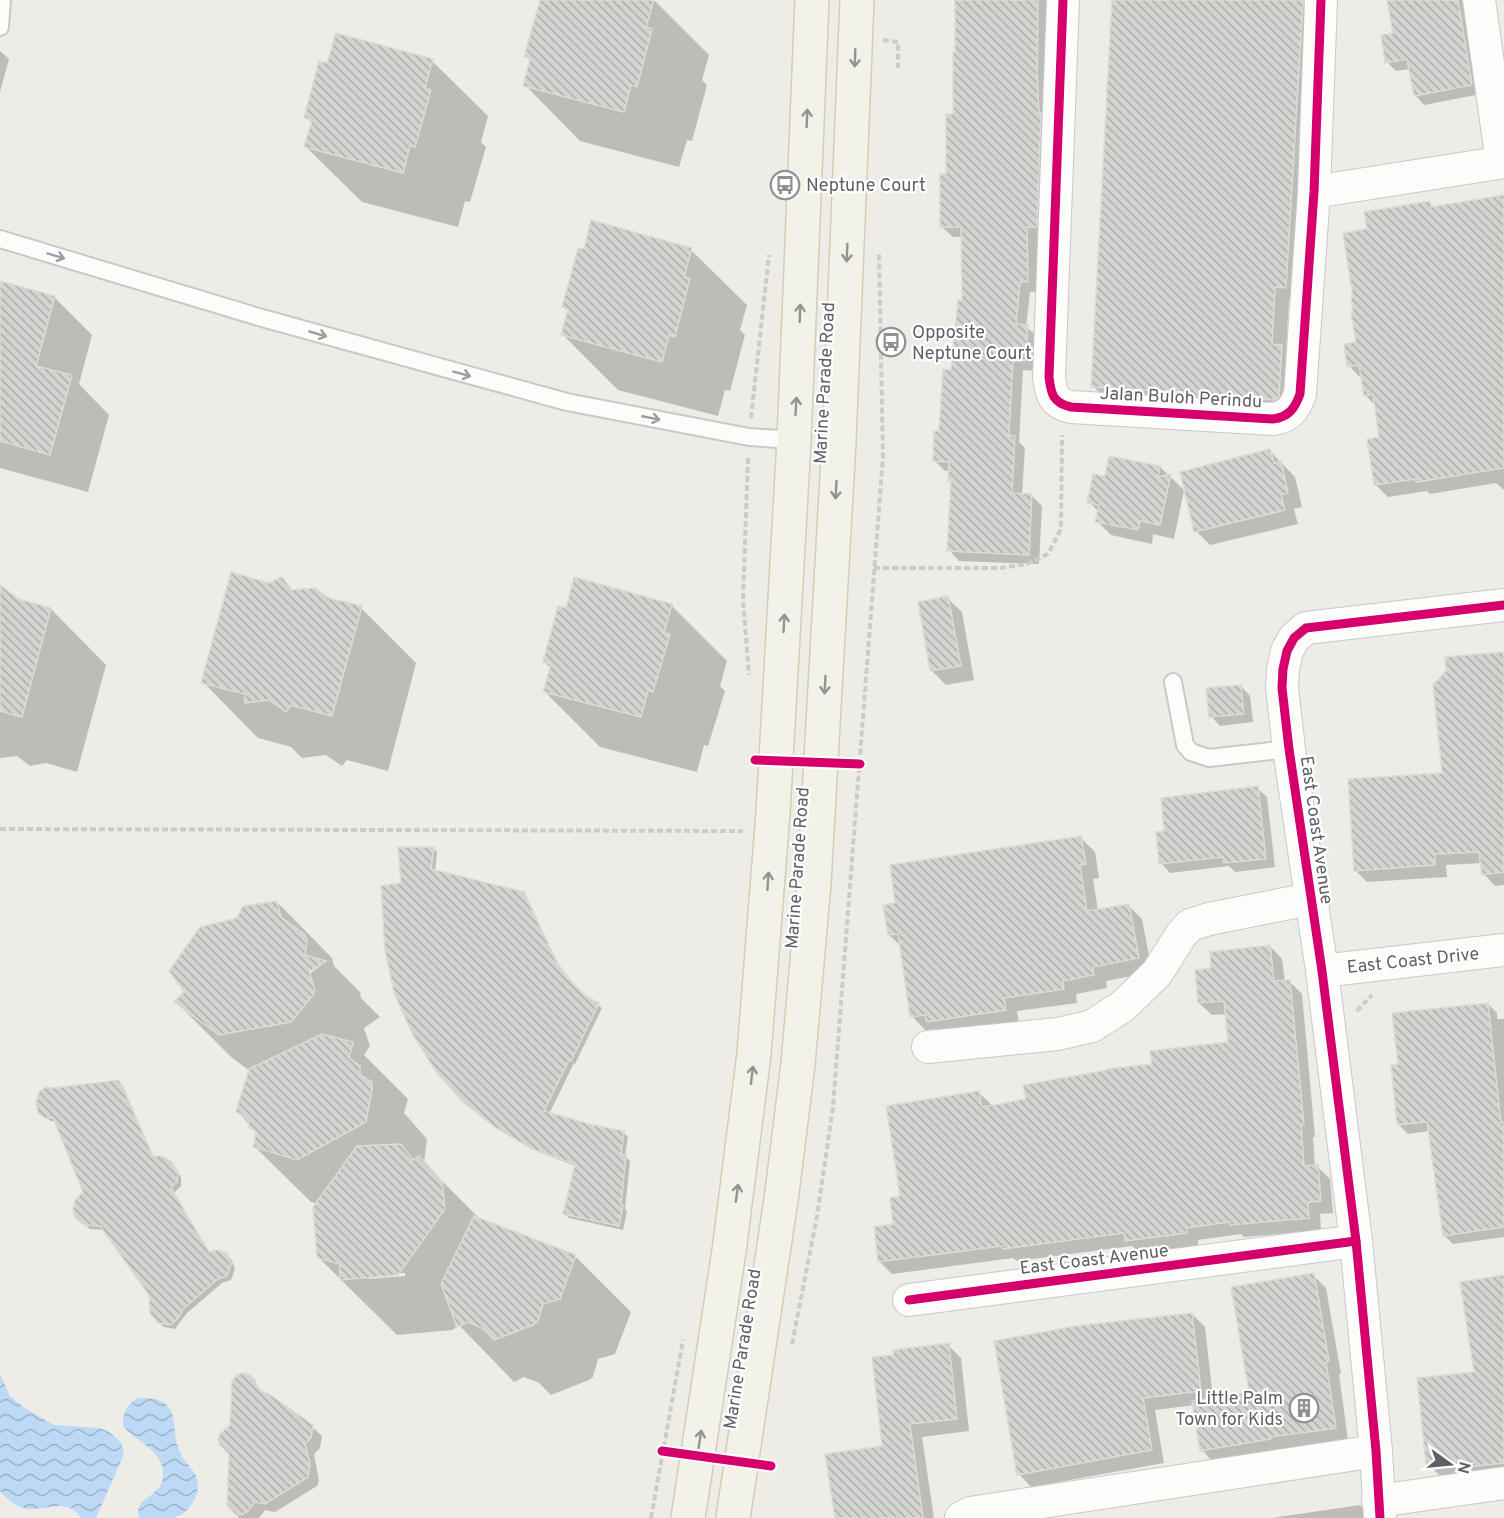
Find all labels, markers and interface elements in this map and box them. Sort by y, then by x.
one-way arrow [849,48,860,68]
one-way arrow [802,109,813,129]
bus stop icon: Neptune Court [769,169,801,201]
place label: Neptune Court [806,175,926,198]
one-way arrow [841,243,852,263]
one-way arrow [46,251,65,262]
street label: Marine Parade Road [810,301,841,465]
one-way arrow [794,303,805,323]
place label: Opposite Neptune Court [912,322,1032,366]
bus stop icon: Opposite Neptune Court [875,326,907,358]
one-way arrow [308,329,327,340]
one-way arrow [452,368,471,380]
street label: Jalan Buloh Perindu [1099,383,1263,414]
one-way arrow [790,396,801,416]
one-way arrow [641,413,661,424]
one-way arrow [830,480,841,500]
one-way arrow [779,613,790,633]
one-way arrow [819,674,830,694]
street label: East Coast Avenue [1294,754,1337,906]
street label: Marine Parade Road [781,786,816,950]
one-way arrow [762,871,773,891]
street label: East Coast Drive [1346,943,1480,980]
one-way arrow [746,1065,757,1085]
one-way arrow [731,1184,742,1204]
street label: East Coast Avenue [1018,1240,1170,1281]
street label: Marine Parade Road [719,1267,768,1431]
place label: Little Palm Town for Kids [1175,1388,1283,1432]
building icon: Little Palm Town for Kids [1288,1392,1320,1424]
one-way arrow [694,1430,705,1450]
north arrow [1420,1434,1480,1494]
text: N [1451,1459,1474,1476]

